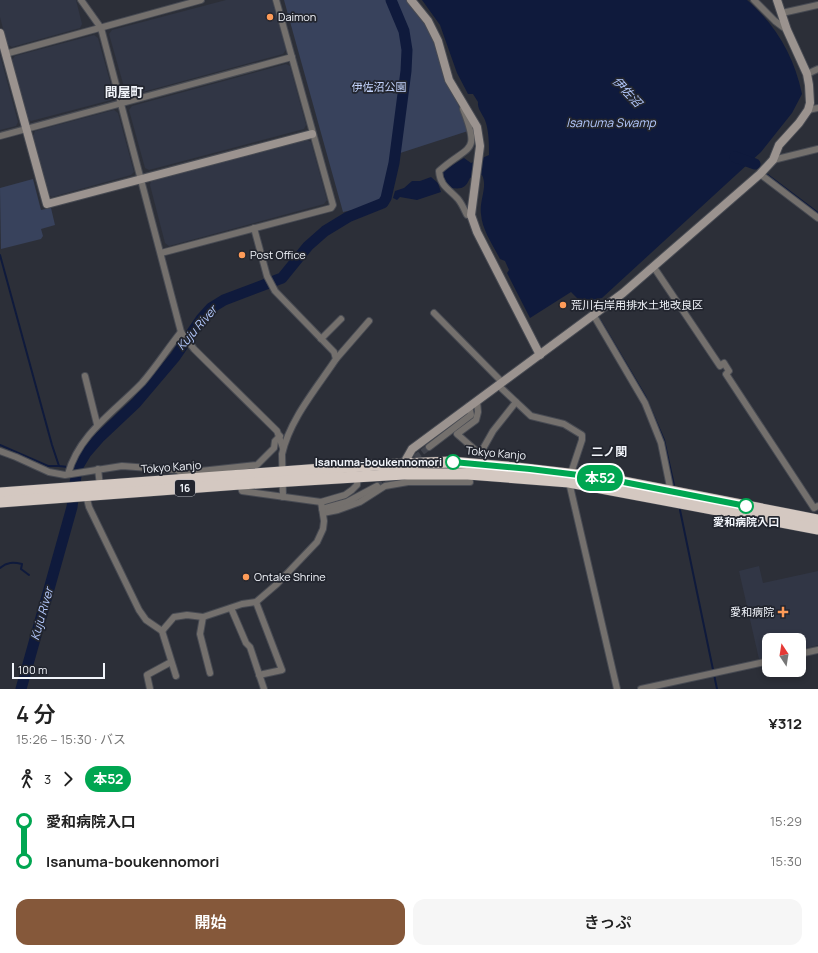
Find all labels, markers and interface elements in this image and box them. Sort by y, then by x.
place label: Daimon [278,9,316,24]
marker: Daimon [265,12,275,22]
water label: 伊佐沼 [609,73,647,112]
park label: 伊佐沼公園 [352,79,407,94]
district label: 問屋町 [104,83,144,101]
water label: Isanuma Swamp [566,114,657,131]
place label: Post Office [250,247,306,262]
marker: Post Office [237,250,247,260]
place label: 荒川右岸用排水土地改良区 [571,297,703,312]
water label: Kuju River [173,300,222,354]
marker: 荒川右岸用排水土地改良区 [558,300,568,310]
street label: Tokyo Kanjo [465,442,527,463]
district label: 二ノ関 [591,443,627,460]
place label: Isanuma-boukennomori [315,454,442,469]
marker: Isanuma-boukennomori [445,454,461,470]
street label: Tokyo Kanjo [140,457,202,476]
line badge: 本52 [577,465,623,491]
text: 本52 [585,468,615,487]
road number: 16 [175,480,195,496]
marker: 愛和病院入口 [738,498,754,514]
place label: 愛和病院入口 [713,514,779,529]
place label: Ontake Shrine [254,569,326,584]
marker: Ontake Shrine [241,572,251,582]
water label: Kuju River [26,584,58,642]
place label: 愛和病院 [730,604,774,619]
marker: 愛和病院 [777,606,789,618]
north arrow [762,633,806,677]
map controls [762,633,806,677]
scale bar [12,661,105,680]
text: 100 m [18,662,47,677]
text: 4 分 [16,699,56,729]
text: ¥312 [769,713,802,734]
text: 15:26 – 15:30 · バス [16,730,126,748]
icon: walk [16,768,38,790]
icon: forward [57,768,79,790]
text: 本52 [93,769,123,788]
text: 3 [44,770,51,788]
text: 愛和病院入口 [46,811,136,832]
text: 15:29 [770,812,802,830]
text: Isanuma-boukennomori [46,851,220,872]
text: 15:30 [770,852,802,870]
button: 開始 [16,899,405,945]
button: きっぷ [413,899,802,945]

